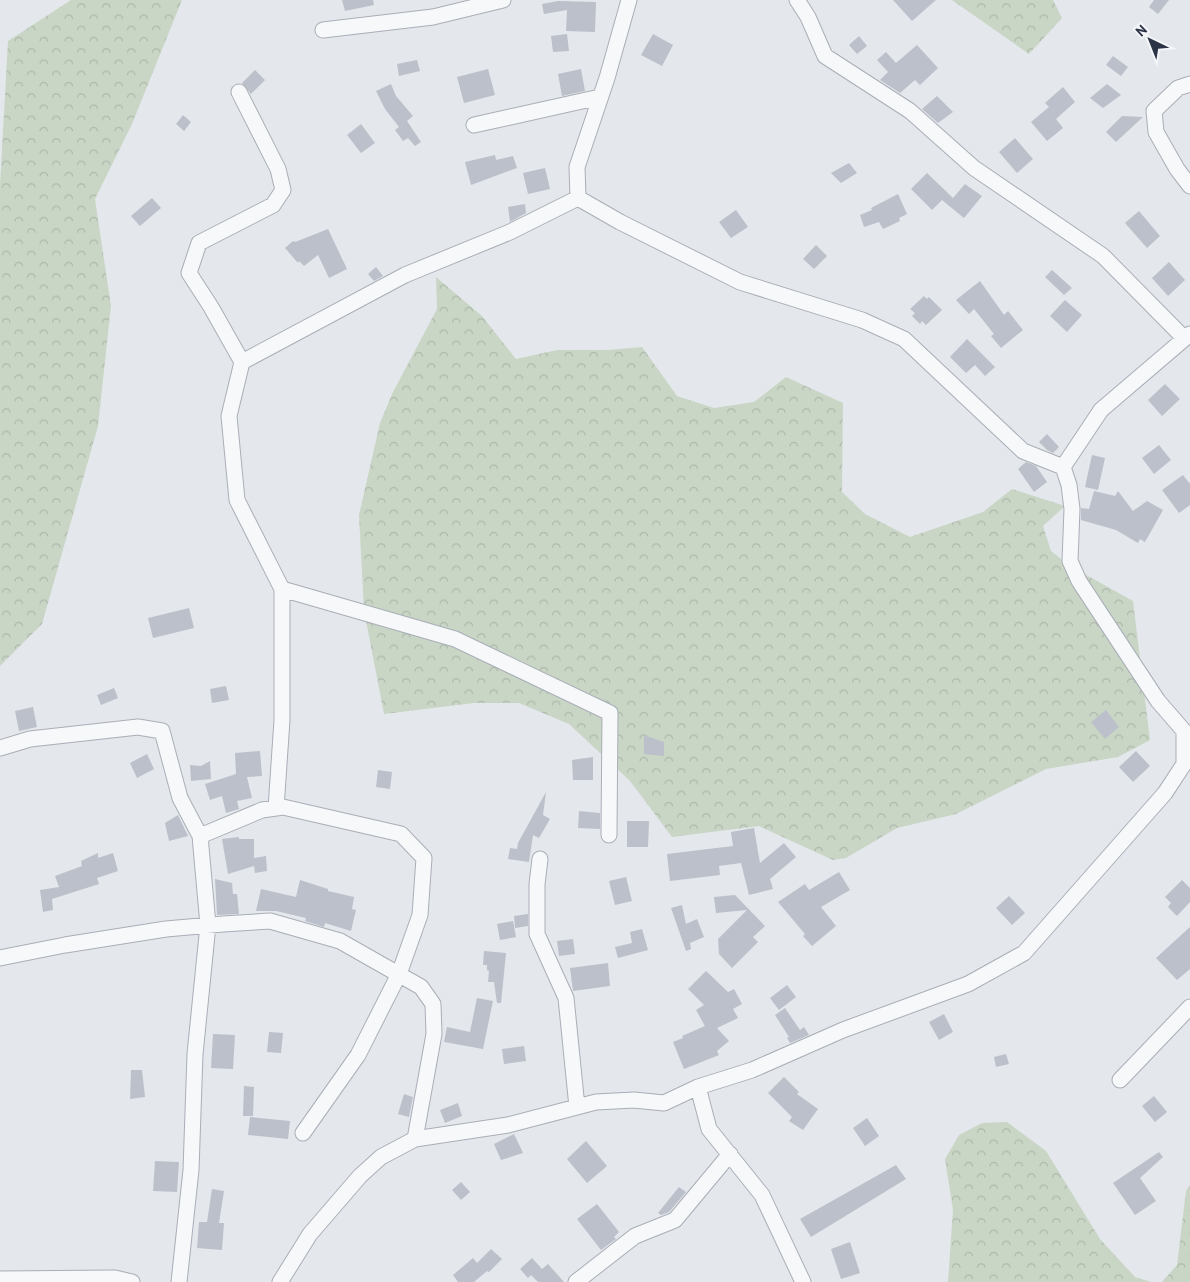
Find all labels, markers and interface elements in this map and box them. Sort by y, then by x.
north arrow [1125,15,1175,65]
text: N [1132,21,1151,40]

